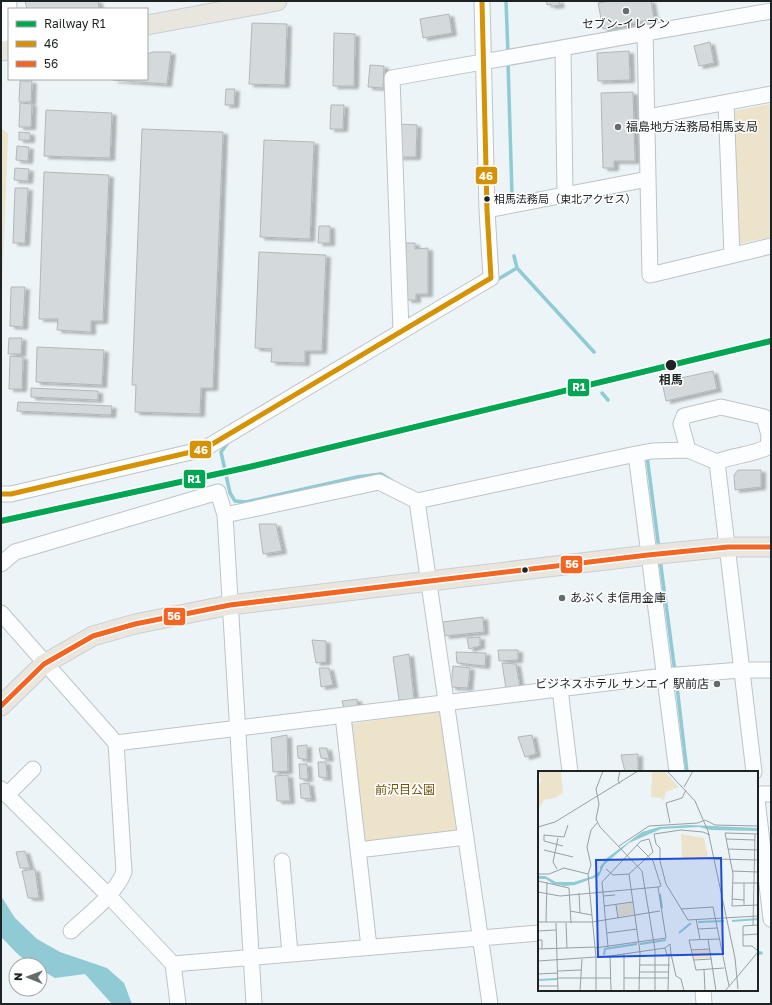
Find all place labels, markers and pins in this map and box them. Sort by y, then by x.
marker: セブン-イレブン [621,6,631,16]
place label: セブン-イレブン [582,16,670,31]
place label: 福島地方法務局相馬支局 [626,119,758,134]
marker: 福島地方法務局相馬支局 [613,122,623,132]
place label: 相馬法務局（東北アクセス） [494,192,636,205]
marker: 相馬法務局（東北アクセス） [482,194,492,204]
marker: 相馬 [664,358,678,372]
place label: 相馬 [659,372,683,387]
unlabelled marker [520,565,530,575]
place label: あぶくま信用金庫 [570,590,666,605]
marker: あぶくま信用金庫 [557,593,567,603]
place label: ビジネスホテル サンエイ 駅前店 [535,676,709,691]
marker: ビジネスホテル サンエイ 駅前店 [712,679,722,689]

